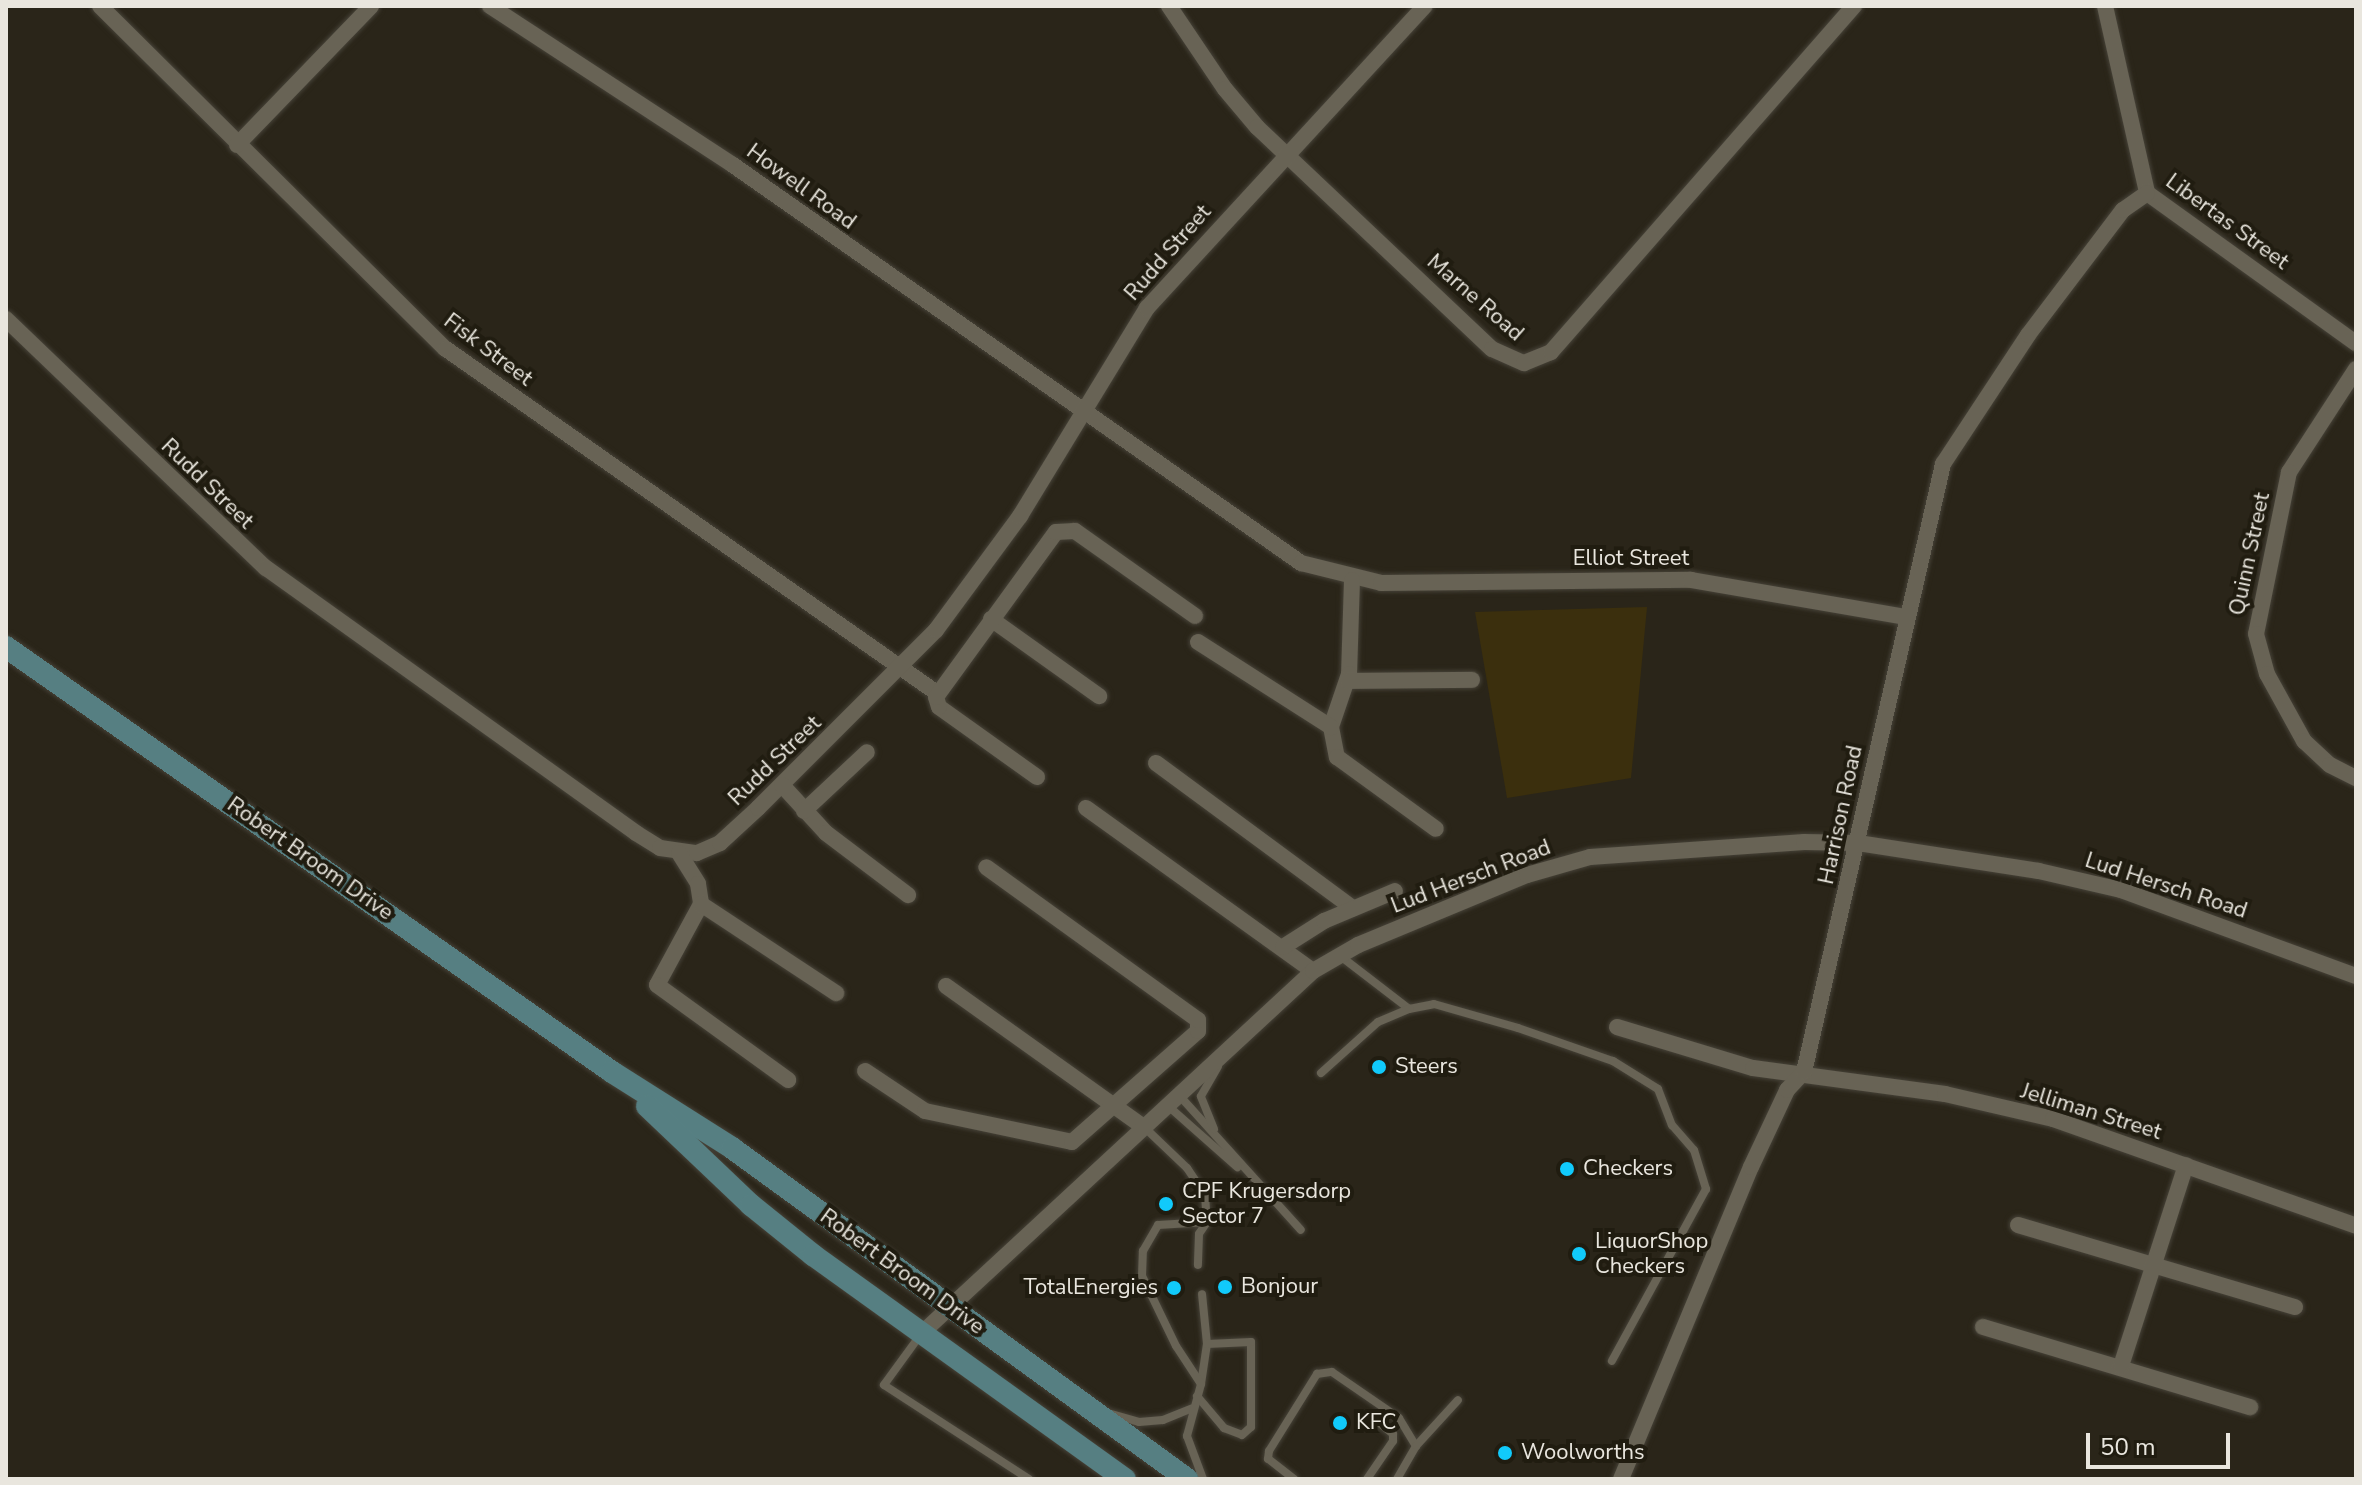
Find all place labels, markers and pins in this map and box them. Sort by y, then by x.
place label: Steers [1395,1054,1458,1080]
marker: Steers [1370,1058,1388,1076]
place label: Checkers [1583,1156,1673,1182]
marker: Checkers [1558,1160,1576,1178]
place label: CPF Krugersdorp Sector 7 [1182,1178,1351,1230]
marker: CPF Krugersdorp Sector 7 [1157,1195,1175,1213]
place label: LiquorShop Checkers [1595,1228,1708,1280]
marker: LiquorShop Checkers [1570,1245,1588,1263]
place label: Bonjour [1241,1274,1318,1300]
place label: TotalEnergies [1023,1275,1158,1301]
marker: Bonjour [1216,1278,1234,1296]
marker: TotalEnergies [1165,1279,1183,1297]
place label: KFC [1356,1410,1396,1436]
marker: KFC [1331,1414,1349,1432]
place label: Woolworths [1521,1440,1644,1466]
marker: Woolworths [1496,1444,1514,1462]

